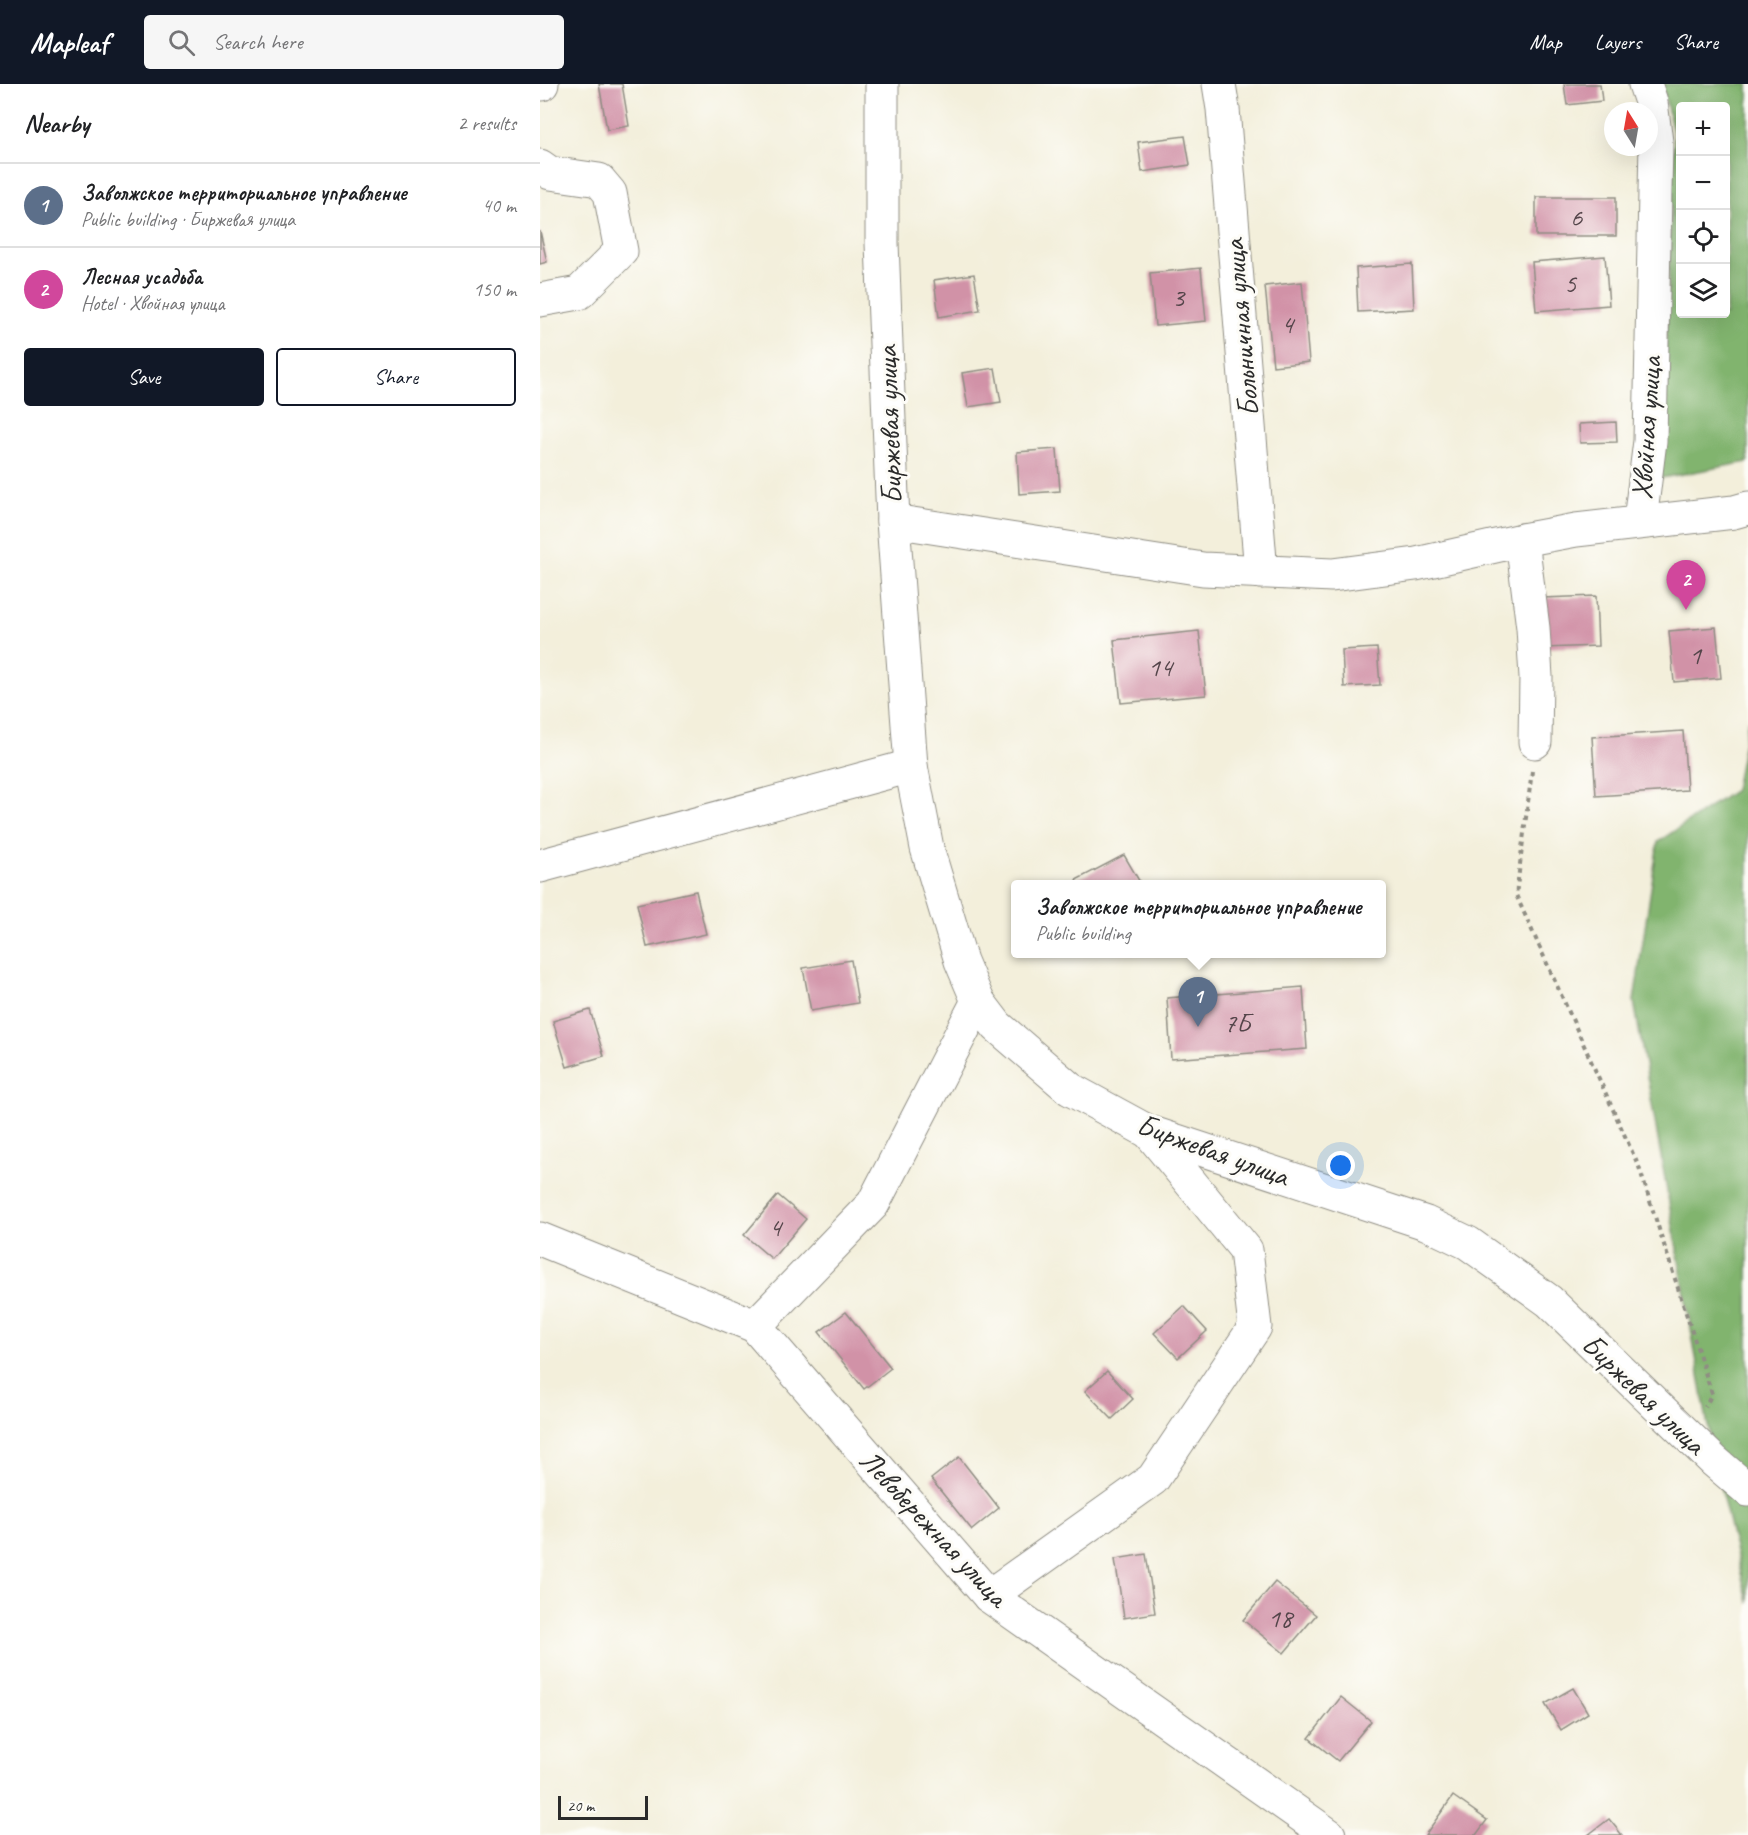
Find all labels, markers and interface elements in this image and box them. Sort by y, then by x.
search box [144,15,564,69]
text: Mapleaf [30,25,108,60]
icon: search [165,26,198,59]
text: Search here [213,28,303,56]
text: Map [1529,29,1562,55]
text: Layers [1595,29,1641,55]
text: Share [1674,29,1718,55]
north arrow [1604,102,1658,156]
map controls [1676,102,1730,318]
button: + [1676,102,1730,156]
text: Nearby [24,107,89,140]
text: 2 results [457,111,516,136]
button: − [1676,156,1730,210]
text: Заволжское территориальное управление [81,179,406,207]
text: 1 [39,193,48,218]
text: 40 m [482,193,516,218]
house number: 6 [1570,200,1583,234]
text: Public building · Биржевая улица [81,207,295,232]
button: locate [1676,210,1730,264]
street label: Больничная улица [1214,236,1268,418]
text: Лесная усадьба [81,263,202,291]
button: layers [1676,264,1730,318]
house number: 5 [1564,266,1578,300]
text: 2 [39,277,48,302]
text: 150 m [473,277,516,302]
house number: 3 [1172,280,1186,314]
text: Hotel · Хвойная улица [81,291,225,316]
house number: 4 [1281,307,1296,341]
street label: Биржевая улица [867,343,911,505]
button: Save [24,348,264,406]
button: Share [276,348,516,406]
street label: Хвойная улица [1622,353,1670,501]
pin: 2 [1666,560,1706,610]
house number: 1 [1689,638,1703,672]
house number: 14 [1148,650,1175,684]
popup [1011,880,1386,958]
text: Заволжское территориальное управление [1036,893,1361,921]
text: Public building [1036,921,1131,946]
pin: 1 [1178,978,1218,1027]
house number: 7Б [1224,1006,1254,1040]
street label: Биржевая улица [1132,1105,1296,1196]
your location [1326,1151,1355,1180]
house number: 4 [769,1210,784,1244]
street label: Биржевая улица [1574,1325,1716,1464]
street label: Левобережная улица [851,1441,1018,1617]
house number: 18 [1268,1601,1295,1635]
scale bar [558,1793,648,1820]
text: 20 m [567,1796,594,1816]

